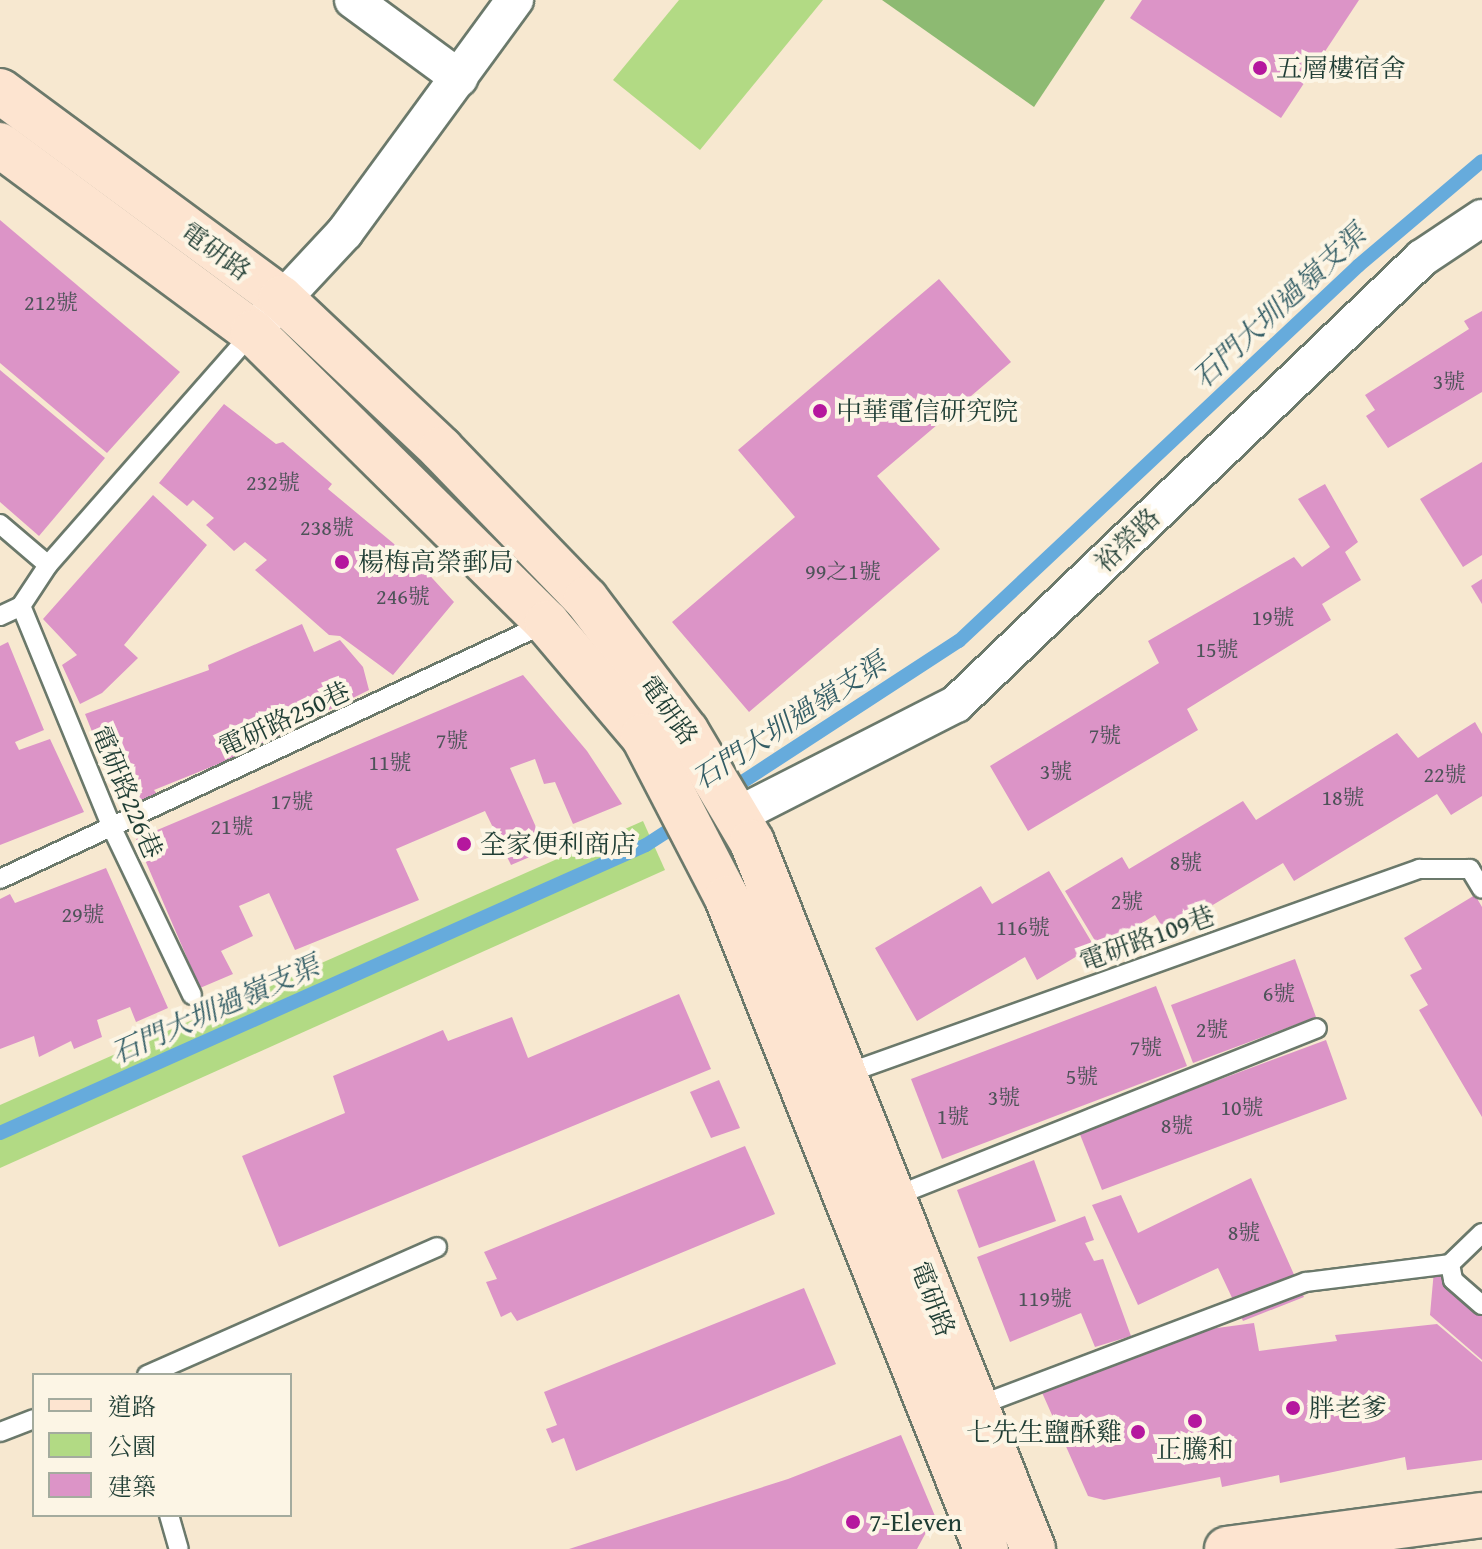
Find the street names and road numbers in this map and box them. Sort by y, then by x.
street label: 電研路 [175,215,257,287]
street label: 裕榮路 [1088,502,1166,578]
street label: 電研路 [633,669,705,751]
street label: 電研路250巷 [213,675,355,763]
street label: 電研路226巷 [85,721,169,863]
street label: 電研路109巷 [1075,899,1219,977]
street label: 電研路 [904,1257,962,1341]

